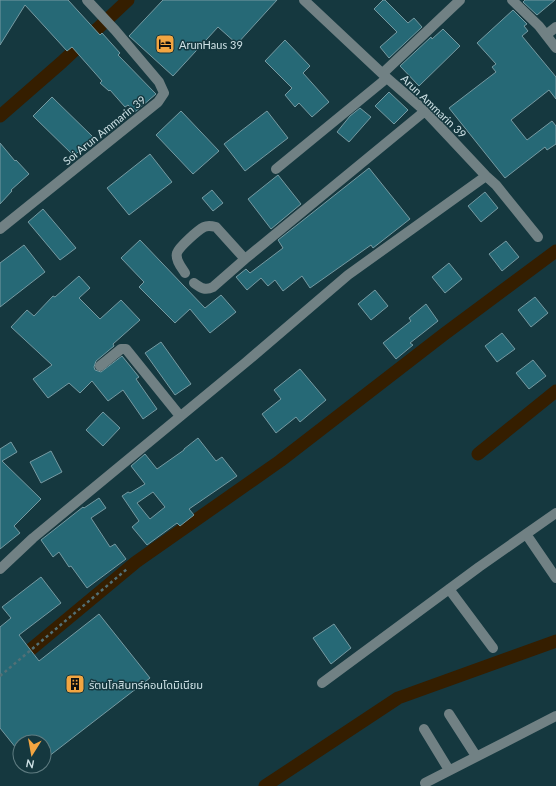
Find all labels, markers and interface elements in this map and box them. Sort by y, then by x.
hotel icon: ArunHaus 39 [154,33,176,55]
place label: ArunHaus 39 [179,38,243,51]
street label: Arun Ammarin 39 [399,72,469,140]
street label: Soi Arun Ammarin 39 [60,93,148,167]
building icon: รัตนโกสินทร์คอนโดมิเนียม [64,673,86,695]
place label: รัตนโกสินทร์คอนโดมิเนียม [89,678,203,691]
north arrow [12,734,52,774]
text: N [25,757,35,771]

